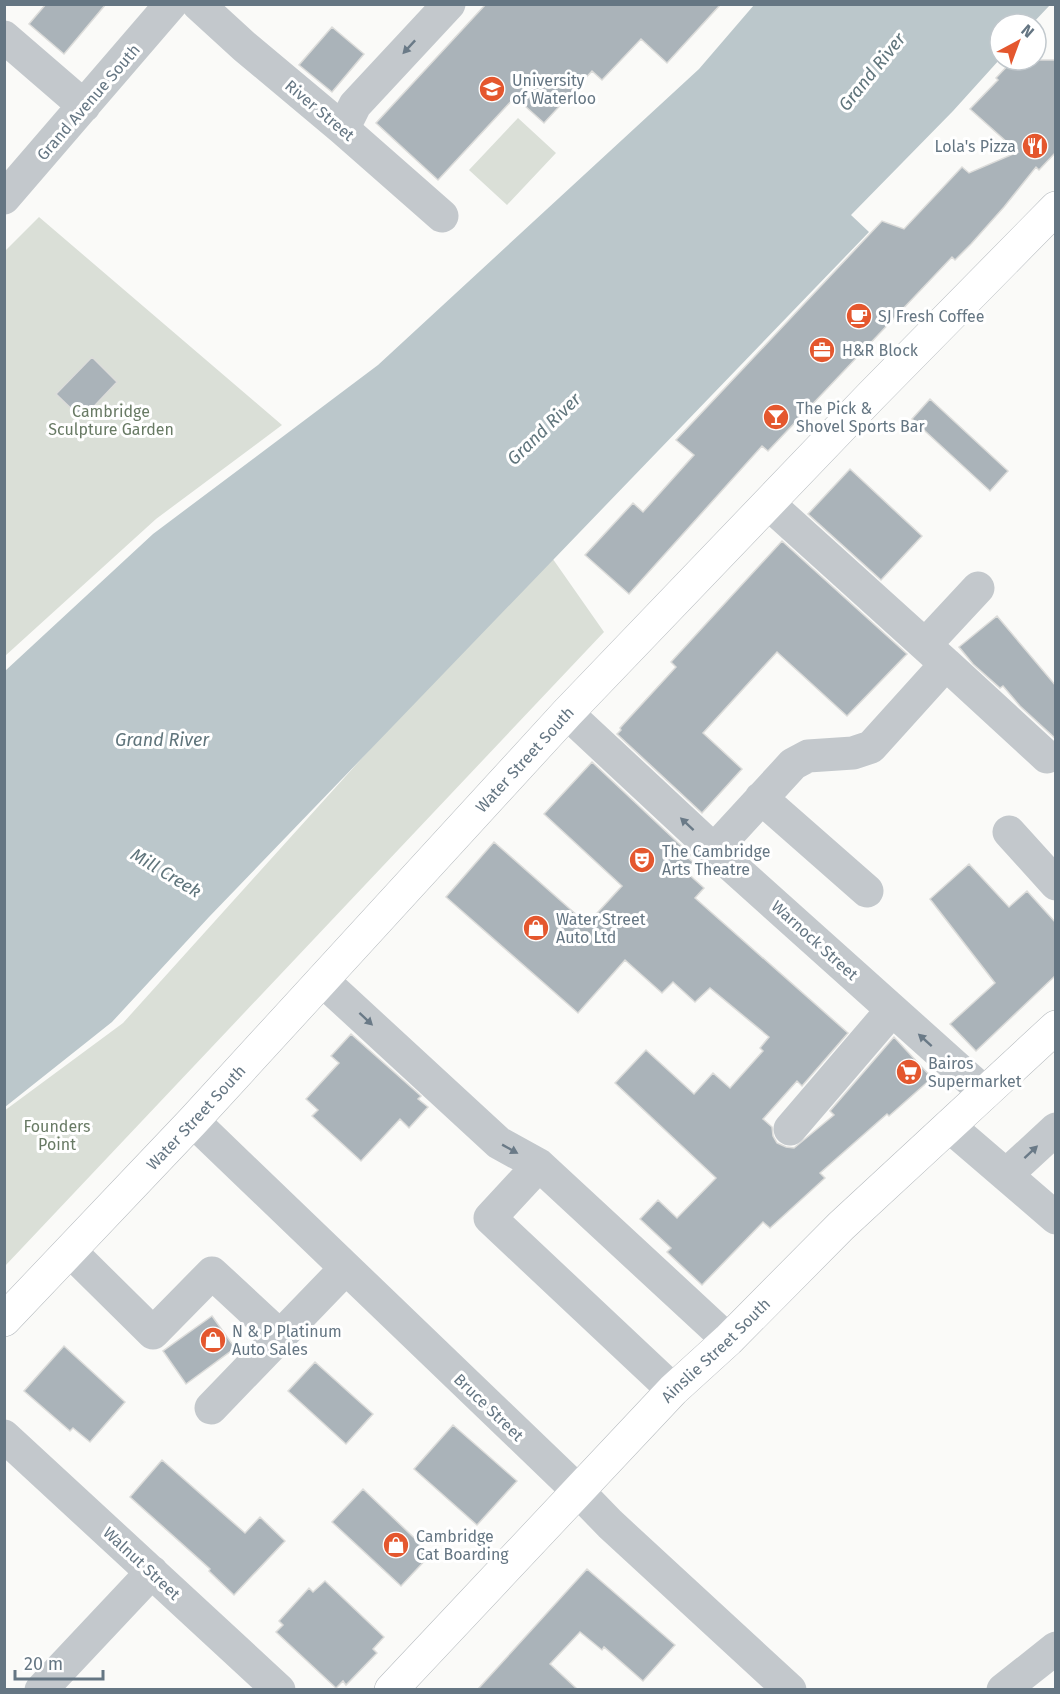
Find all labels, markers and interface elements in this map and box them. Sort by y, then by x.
north arrow [988,12,1048,72]
text: N [1017,20,1038,42]
water label: Grand River [834,28,911,115]
street label: Grand Avenue South [33,40,144,164]
one-way arrow [402,40,416,55]
place label: University of Waterloo [512,71,596,108]
school or university icon: University of Waterloo [477,74,507,104]
street label: River Street [281,76,358,145]
restaurant icon: Lola's Pizza [1020,131,1050,161]
place label: Lola's Pizza [935,137,1016,156]
cafe icon: SJ Fresh Coffee [844,301,874,331]
place label: SJ Fresh Coffee [878,307,985,326]
office icon: H&R Block [807,335,837,365]
place label: H&R Block [842,341,919,360]
water label: Grand River [503,388,586,470]
place label: The Pick & Shovel Sports Bar [796,399,925,436]
park label: Cambridge Sculpture Garden [48,402,174,439]
bar icon: The Pick & Shovel Sports Bar [761,402,791,432]
street label: Water Street South [472,703,578,816]
water label: Grand River [115,729,210,751]
one-way arrow [681,818,695,832]
place label: The Cambridge Arts Theatre [662,842,770,879]
water label: Mill Creek [127,843,205,903]
theatre icon: The Cambridge Arts Theatre [627,845,657,875]
street label: Warnock Street [767,897,862,984]
place label: Water Street Auto Ltd [556,910,646,947]
shop icon: Water Street Auto Ltd [521,913,551,943]
one-way arrow [358,1012,373,1026]
one-way arrow [918,1034,933,1047]
place label: Bairos Supermarket [928,1054,1022,1091]
supermarket icon: Bairos Supermarket [894,1057,924,1087]
street label: Water Street South [143,1061,250,1174]
park label: Founders Point [23,1117,91,1154]
one-way arrow [502,1144,519,1154]
one-way arrow [1023,1145,1038,1159]
street label: Ainslie Street South [657,1294,774,1407]
place label: N & P Platinum Auto Sales [232,1322,342,1359]
shop icon: N & P Platinum Auto Sales [198,1325,228,1355]
street label: Bruce Street [450,1370,527,1445]
street label: Walnut Street [99,1523,184,1604]
place label: Cambridge Cat Boarding [416,1527,509,1564]
shop icon: Cambridge Cat Boarding [381,1530,411,1560]
scale bar [15,1643,104,1681]
text: 20 m [24,1653,63,1675]

